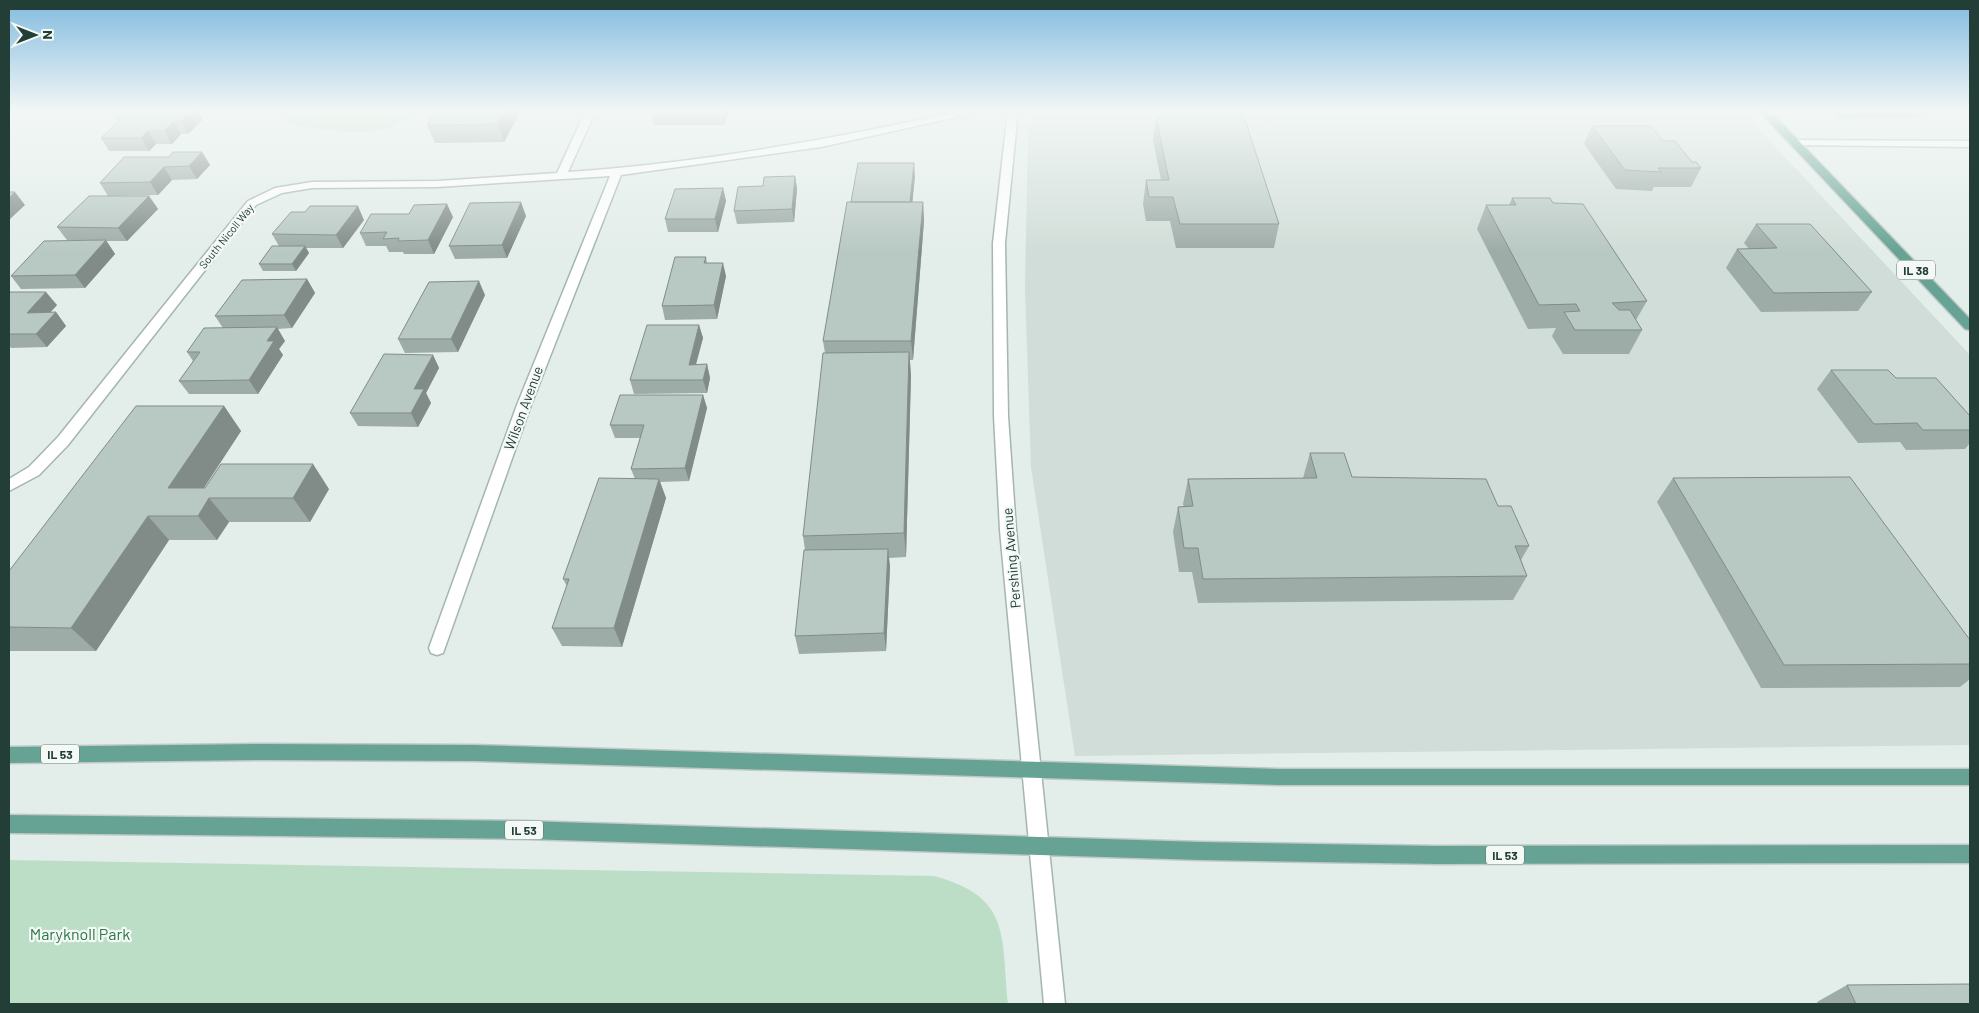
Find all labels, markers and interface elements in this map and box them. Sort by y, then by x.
north arrow [10,10,60,60]
text: N [40,30,57,40]
street label: South Nicoll Way [196,201,256,271]
road number: IL 38 [1897,260,1935,280]
street label: Wilson Avenue [500,364,546,452]
street label: Pershing Avenue [998,507,1024,609]
road number: IL 53 [41,744,79,764]
road number: IL 53 [505,820,543,840]
road number: IL 53 [1486,846,1524,864]
park label: Maryknoll Park [30,924,130,943]

